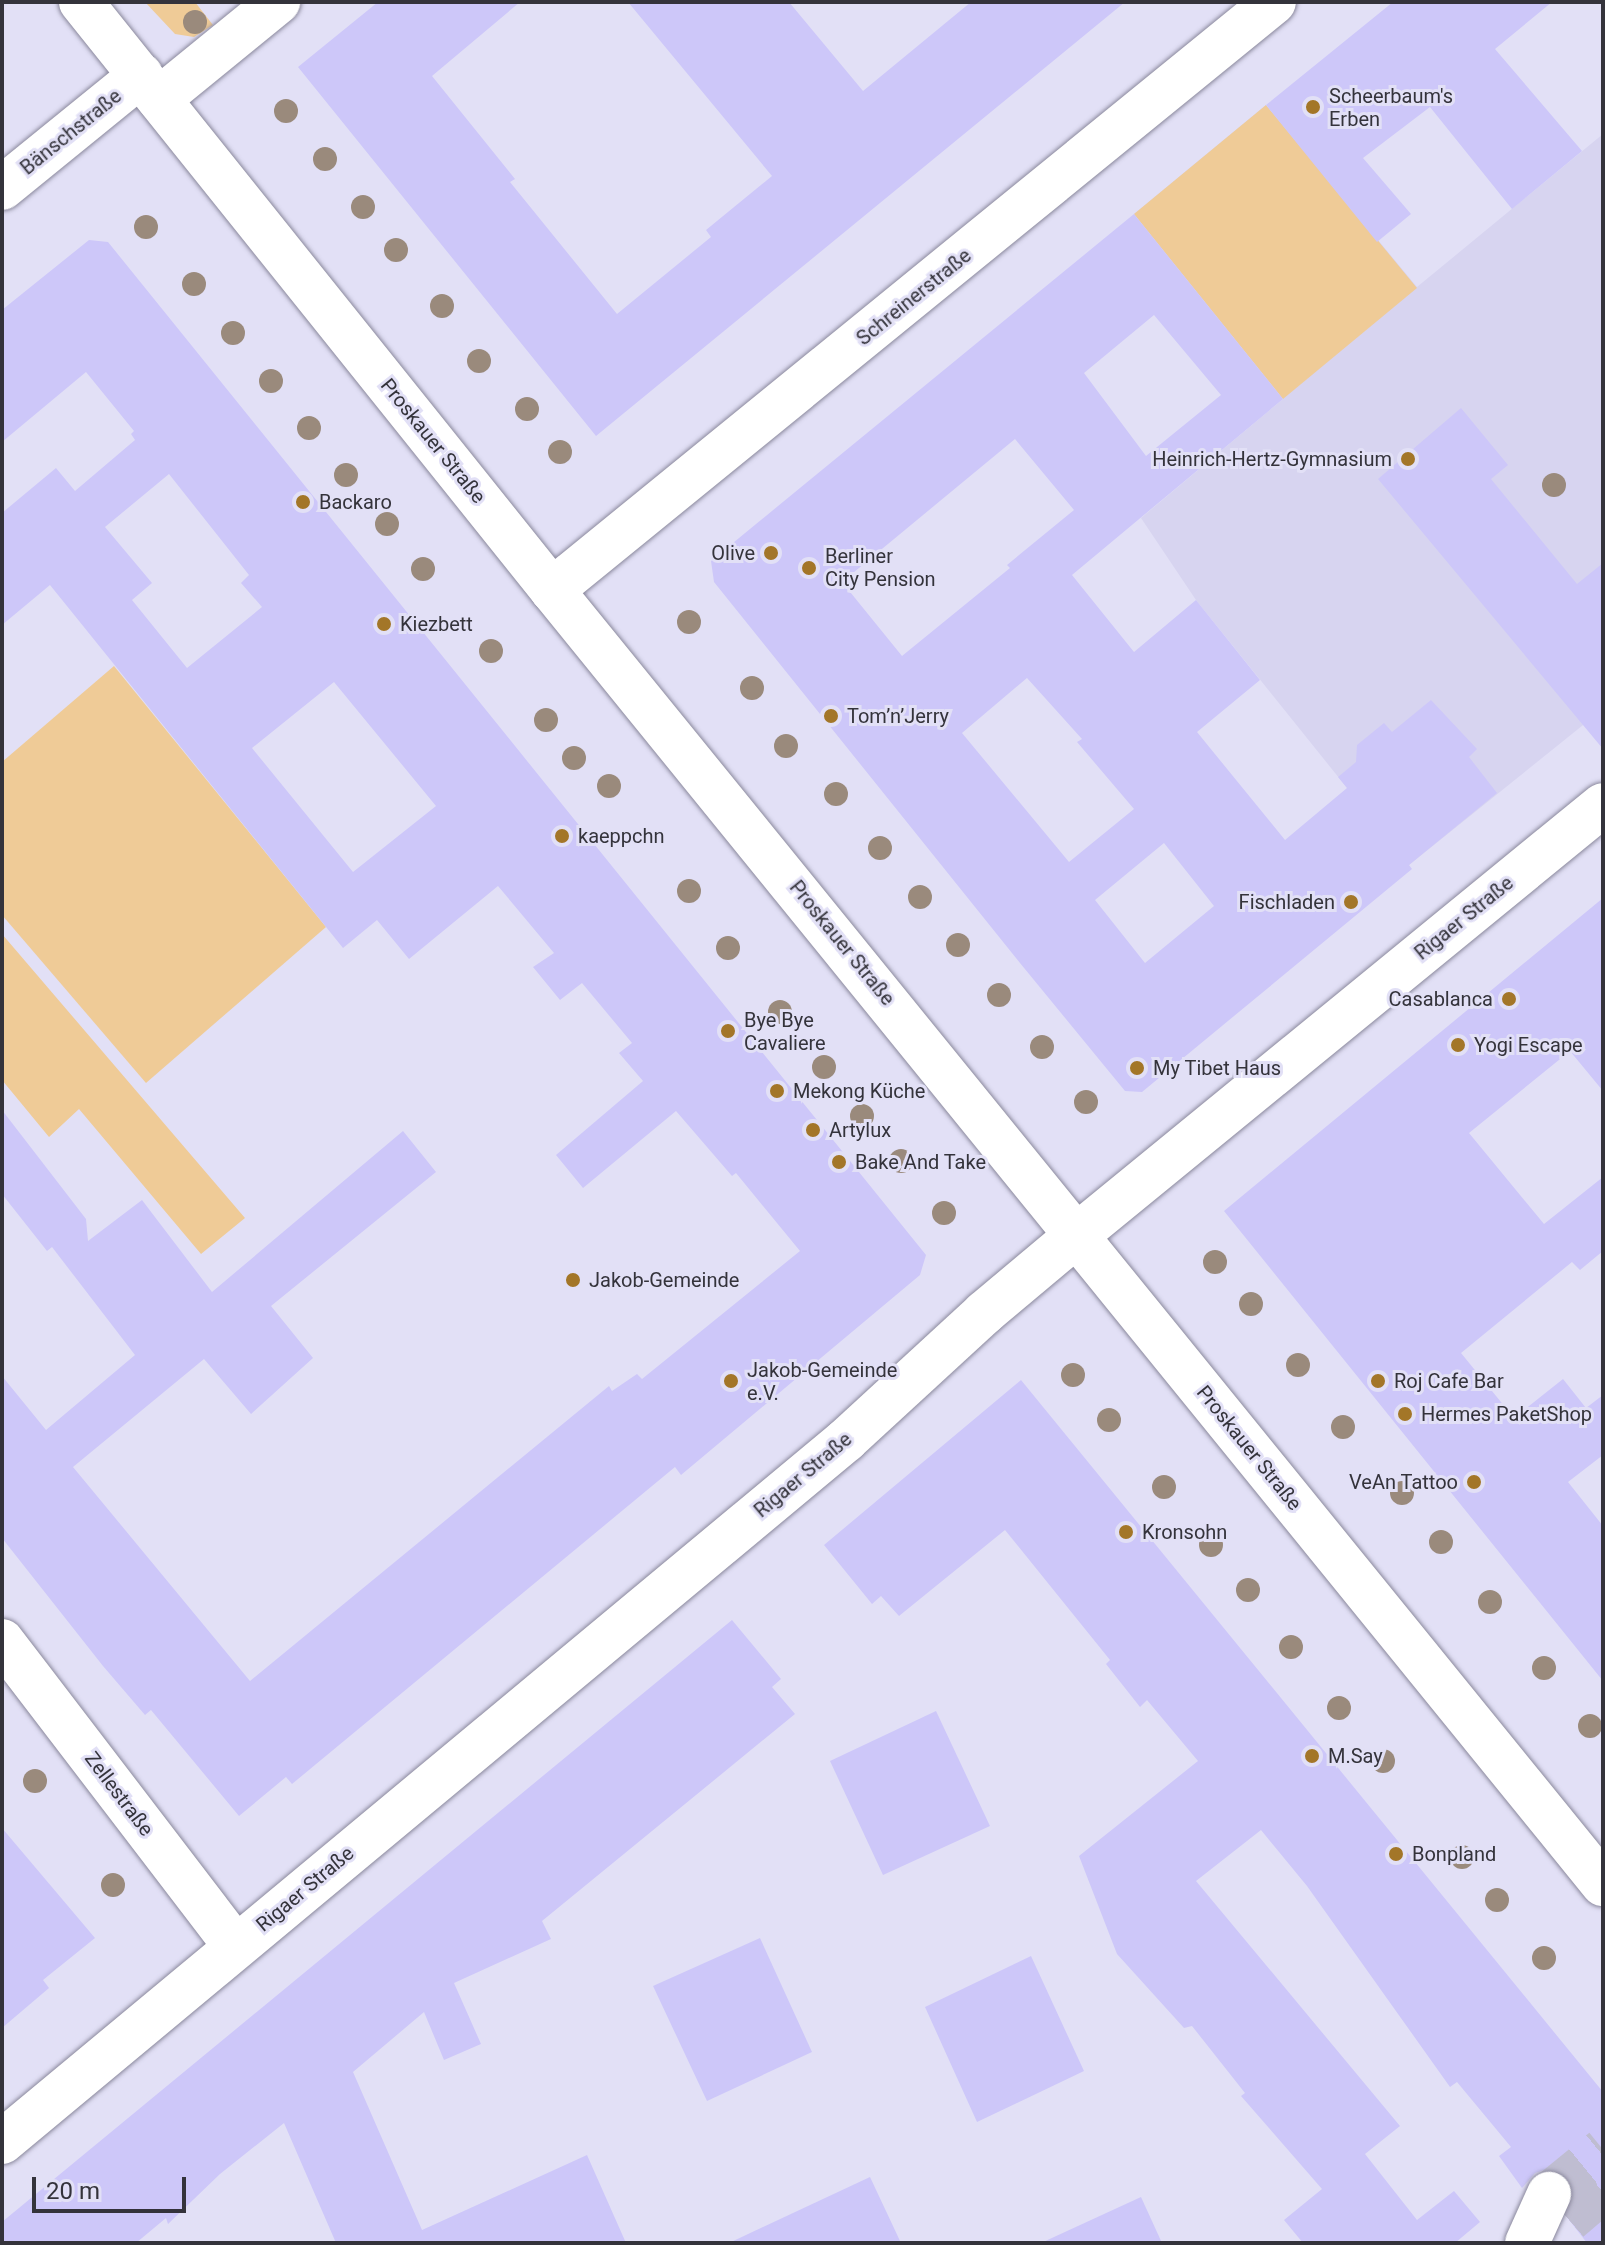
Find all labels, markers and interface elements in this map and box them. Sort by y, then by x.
street label: Bänschstraße [16,84,126,180]
place label: Scheerbaum's Erben [1329,84,1453,131]
marker: Scheerbaum's Erben [1304,98,1322,116]
street label: Schreinerstraße [852,243,976,351]
street label: Proskauer Straße [375,374,491,508]
place label: Heinrich-Hertz-Gymnasium [1152,447,1392,471]
marker: Heinrich-Hertz-Gymnasium [1399,450,1417,468]
place label: Backaro [319,490,392,514]
marker: Backaro [294,493,312,511]
place label: Olive [711,541,755,565]
marker: Olive [762,544,780,562]
place label: Berliner City Pension [825,544,936,591]
marker: Berliner City Pension [800,559,818,577]
place label: Kiezbett [400,612,473,636]
marker: Kiezbett [375,615,393,633]
place label: Tom’n’Jerry [847,704,949,728]
marker: Tom’n’Jerry [822,707,840,725]
place label: kaeppchn [578,824,665,848]
marker: kaeppchn [553,827,571,845]
street label: Rigaer Straße [1410,871,1518,965]
street label: Proskauer Straße [784,876,900,1010]
place label: Fischladen [1239,890,1335,914]
marker: Fischladen [1342,893,1360,911]
place label: Casablanca [1389,987,1493,1011]
marker: Casablanca [1500,990,1518,1008]
place label: Bye Bye Cavaliere [744,1008,826,1055]
marker: Bye Bye Cavaliere [719,1022,737,1040]
place label: Yogi Escape [1474,1033,1583,1057]
marker: Yogi Escape [1449,1036,1467,1054]
place label: My Tibet Haus [1153,1056,1282,1080]
marker: My Tibet Haus [1128,1059,1146,1077]
place label: Mekong Küche [793,1079,925,1103]
marker: Mekong Küche [768,1082,786,1100]
place label: Artylux [829,1118,891,1142]
marker: Artylux [804,1121,822,1139]
place label: Bake And Take [855,1150,986,1174]
marker: Bake And Take [830,1153,848,1171]
place label: Jakob-Gemeinde [589,1268,739,1292]
marker: Jakob-Gemeinde [564,1271,582,1289]
place label: Jakob-Gemeinde e.V. [747,1358,897,1405]
place label: Roj Cafe Bar [1394,1369,1504,1393]
marker: Jakob-Gemeinde e.V. [722,1372,740,1390]
marker: Roj Cafe Bar [1369,1372,1387,1390]
street label: Proskauer Straße [1191,1381,1307,1515]
place label: Hermes PaketShop [1421,1402,1592,1426]
marker: Hermes PaketShop [1396,1405,1414,1423]
street label: Rigaer Straße [749,1427,857,1523]
place label: VeAn Tattoo [1349,1470,1458,1494]
marker: VeAn Tattoo [1465,1473,1483,1491]
place label: Kronsohn [1142,1520,1227,1544]
marker: Kronsohn [1117,1523,1135,1541]
place label: M.Say [1328,1744,1383,1768]
street label: Zellestraße [80,1747,158,1841]
marker: M.Say [1303,1747,1321,1765]
street label: Rigaer Straße [251,1841,359,1937]
place label: Bonpland [1412,1842,1496,1866]
marker: Bonpland [1387,1845,1405,1863]
scale bar [36,2161,190,2211]
text: 20 m [46,2177,100,2205]

